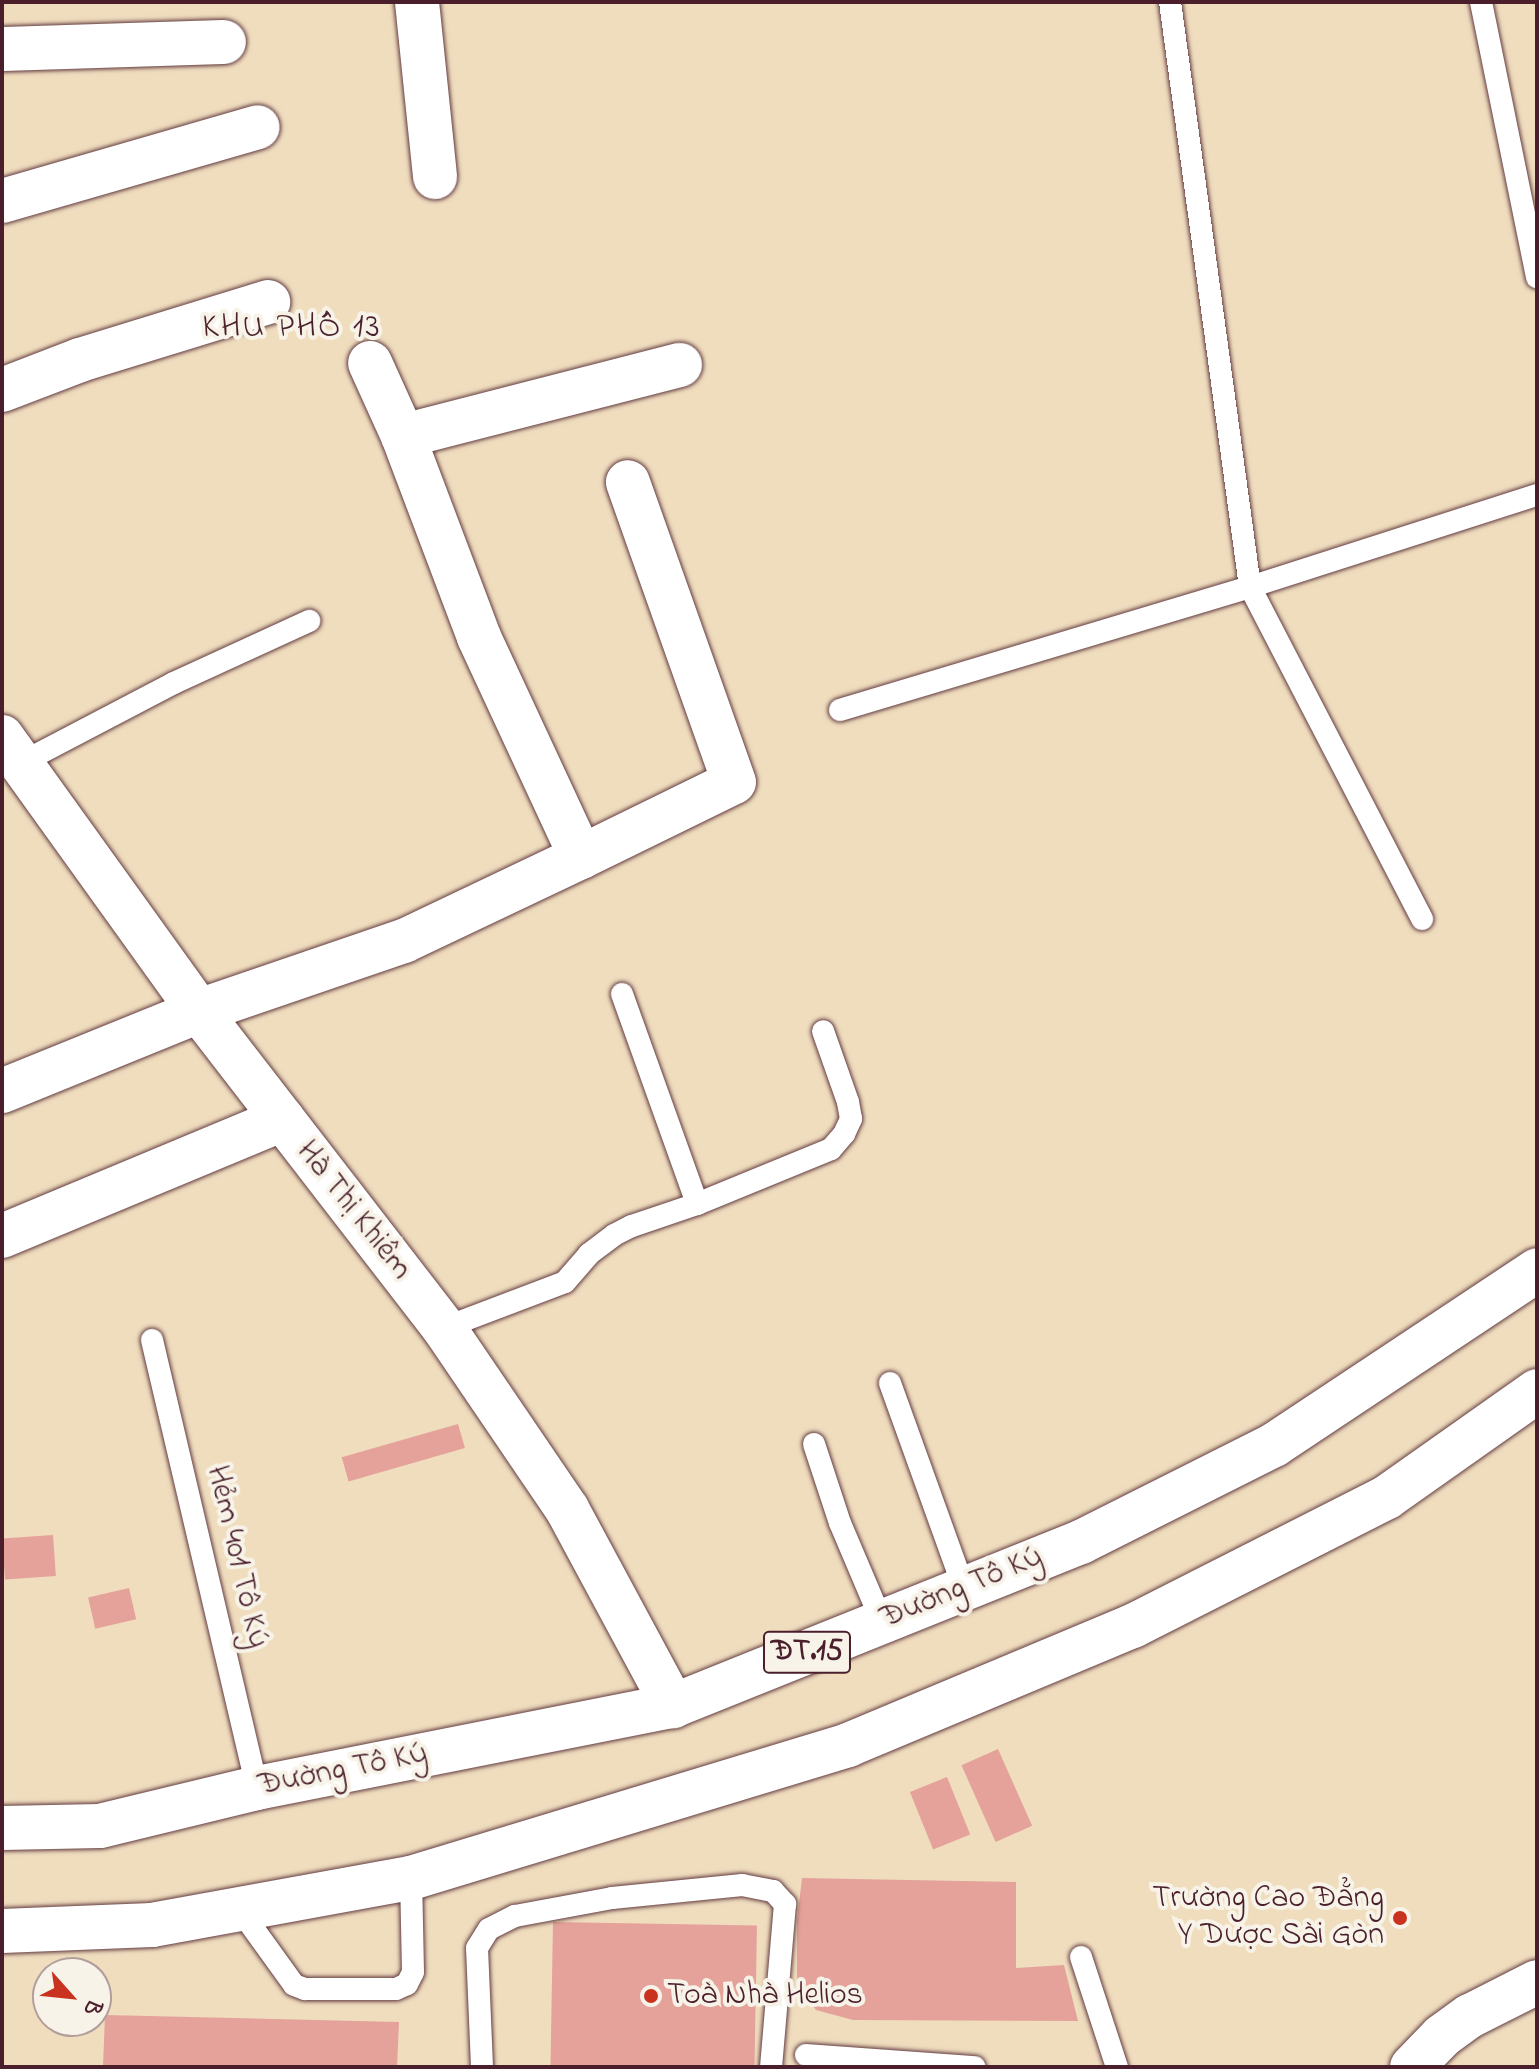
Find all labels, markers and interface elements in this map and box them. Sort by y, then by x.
district label: KHU PHỐ 13 [202,309,382,349]
street label: Hà Thị Khiêm [287,1134,419,1288]
street label: Hẻm 401 Tô Ký [196,1462,276,1652]
street label: Đường Tô Ký [875,1539,1049,1639]
road number: ĐT.15 [761,1626,853,1678]
street label: Đường Tô Ký [255,1736,431,1806]
place label: Trường Cao Đẳng Y Dược Sài Gòn [1152,1881,1384,1956]
marker: Trường Cao Đẳng Y Dược Sài Gòn [1391,1909,1409,1927]
north arrow [32,1957,112,2037]
place label: Toà Nhà Helios [667,1977,863,2015]
marker: Toà Nhà Helios [642,1987,660,2005]
text: B [74,1993,109,2021]

